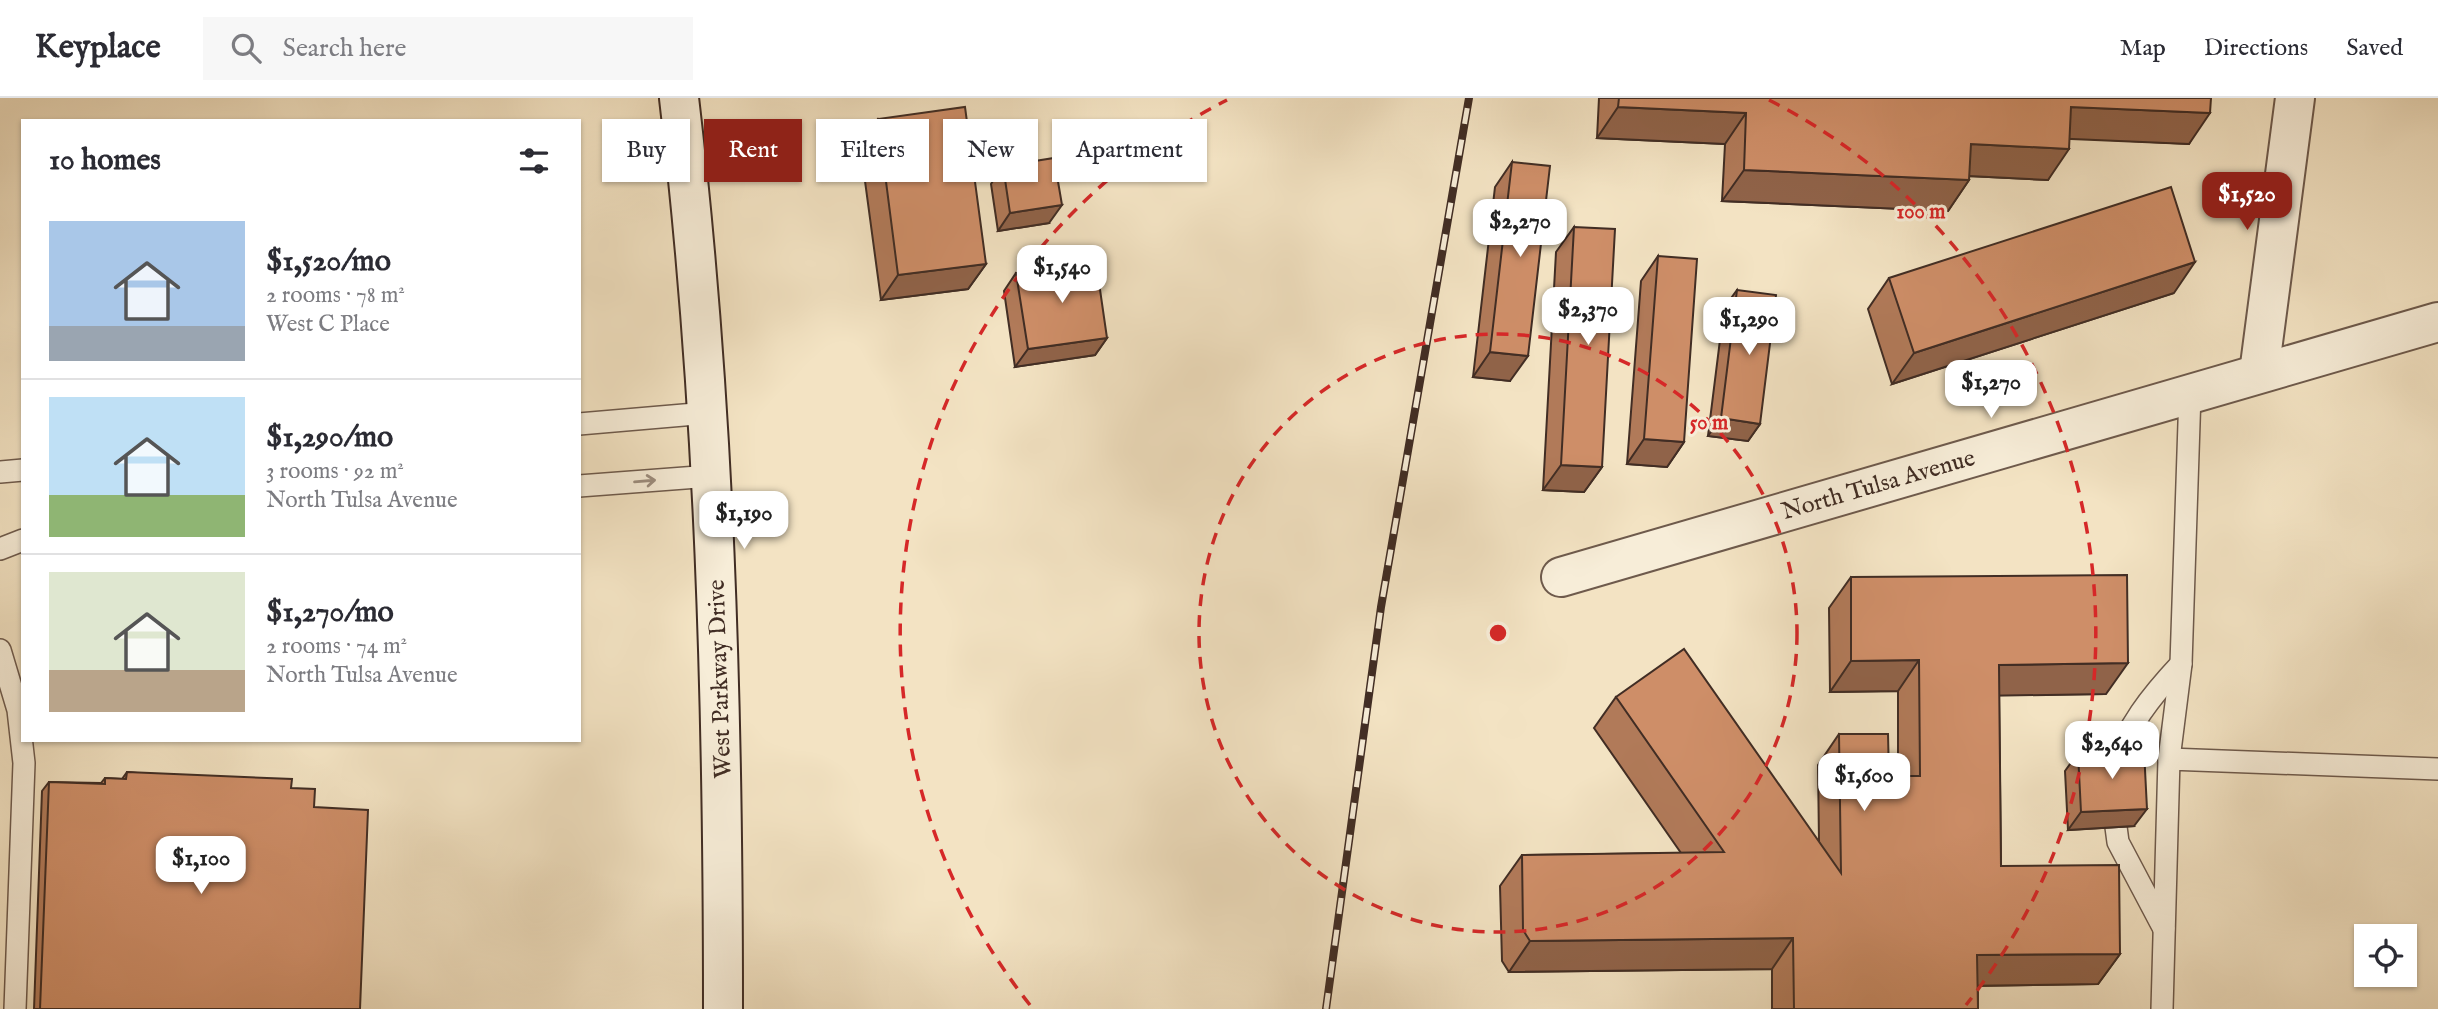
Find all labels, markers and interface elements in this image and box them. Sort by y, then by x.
search box [203,17,693,80]
text: Keyplace [35,27,161,69]
icon: search [227,29,265,67]
text: Search here [283,32,407,65]
text: Map [2120,33,2166,64]
text: Directions [2204,33,2308,64]
text: Saved [2346,33,2403,64]
chip: Buy [602,119,690,182]
chip: Rent [704,119,802,182]
chip: Filters [816,119,929,182]
chip: New [943,119,1038,182]
chip: Apartment [1052,119,1207,182]
text: 10 homes [49,142,161,180]
icon: filters [515,142,553,180]
pin: $1,520 [2190,172,2304,232]
text: $1,520 [2218,180,2276,209]
text: 100 m [1896,199,1946,226]
pin: $2,270 [1463,200,1577,259]
text: $2,270 [1489,207,1551,236]
text: $1,520/mo [266,243,391,281]
pin: $1,540 [1005,246,1119,305]
icon: home [105,249,189,333]
text: $1,540 [1033,253,1091,282]
text: 2 rooms · 78 m² [266,281,405,310]
pin: $2,370 [1531,288,1645,347]
text: $2,370 [1558,295,1618,324]
pin: $1,290 [1692,298,1806,357]
text: $1,290 [1719,305,1779,334]
text: West C Place [266,310,390,339]
pin: $1,270 [1934,360,2048,420]
text: $1,270 [1961,368,2021,397]
text: 50 m [1690,410,1729,437]
text: $1,290/mo [266,419,393,457]
icon: home [105,425,189,509]
street label: North Tulsa Avenue [1778,443,1979,528]
text: 3 rooms · 92 m² [266,457,404,486]
one-way arrow [634,475,657,488]
text: North Tulsa Avenue [266,486,458,515]
pin: $1,190 [687,491,801,551]
text: $1,190 [715,499,773,528]
street label: West Parkway Drive [702,579,739,779]
text: $1,270/mo [266,594,394,632]
icon: home [105,600,189,684]
centre of rings [1486,621,1510,645]
text: 2 rooms · 74 m² [266,632,407,661]
text: North Tulsa Avenue [266,661,458,690]
pin: $2,640 [2055,722,2169,781]
text: $2,640 [2081,729,2143,758]
pin: $1,600 [1807,754,1921,813]
text: $1,600 [1834,761,1894,790]
pin: $1,100 [144,836,258,896]
text: $1,100 [172,844,230,873]
map controls [2354,924,2417,987]
button: locate [2354,924,2417,987]

